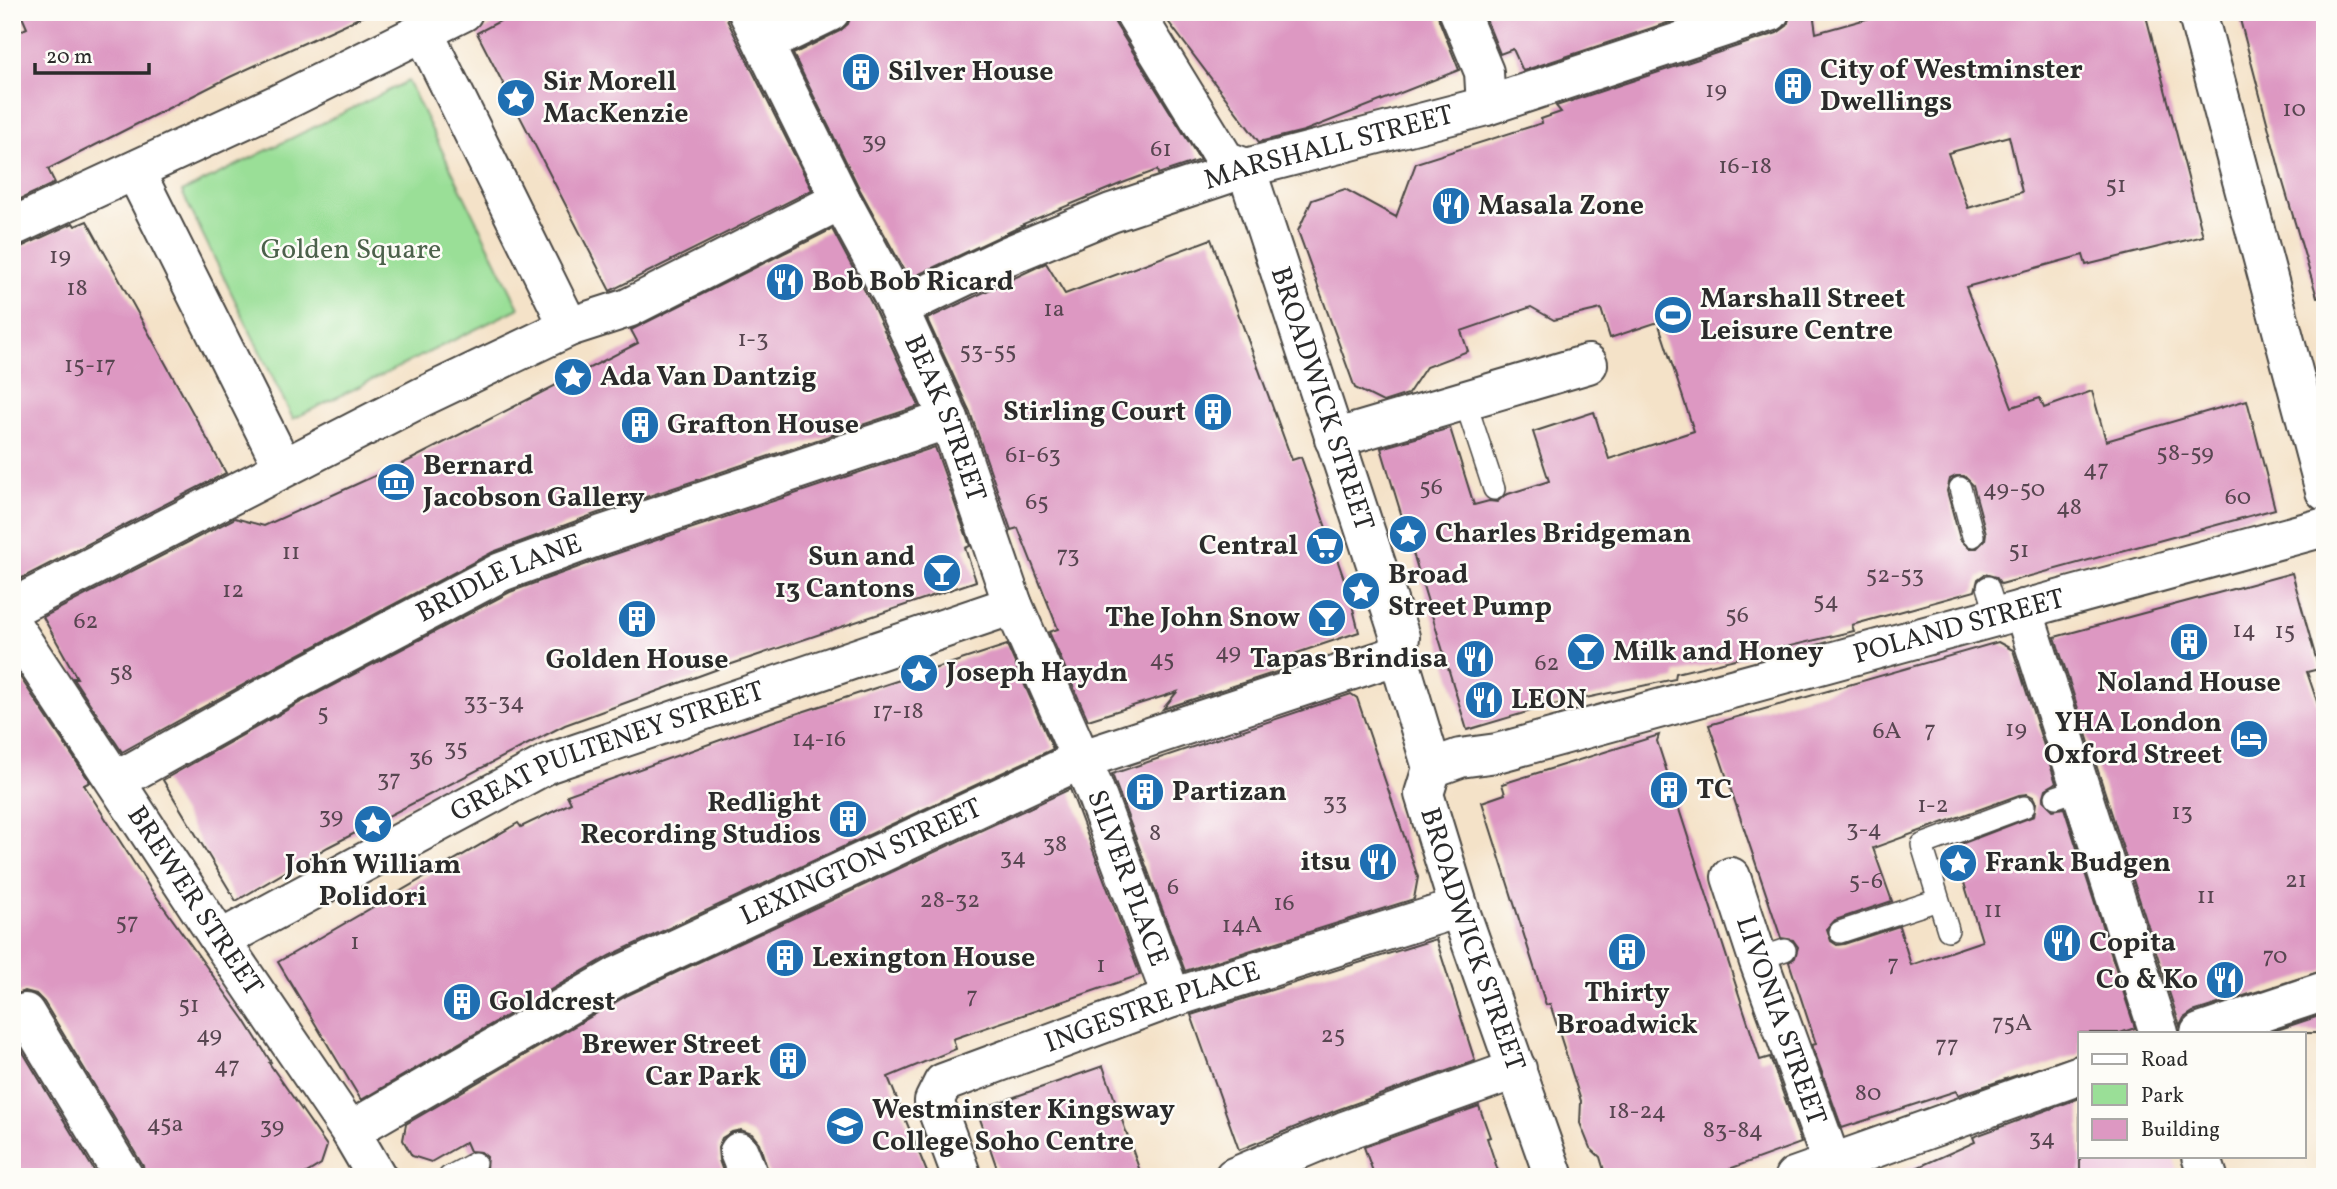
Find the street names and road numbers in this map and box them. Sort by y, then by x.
street label: MARSHALL STREET [1199,96,1458,200]
street label: BROADWICK STREET [1260,262,1383,536]
street label: BEAK STREET [894,328,996,507]
street label: BRIDLE LANE [410,524,587,633]
street label: POLAND STREET [1849,579,2069,674]
street label: GREAT PULTENEY STREET [443,672,769,832]
street label: SILVER PLACE [1077,784,1178,972]
street label: LEXINGTON STREET [734,789,988,936]
street label: BREWER STREET [117,798,272,1004]
street label: BROADWICK STREET [1410,803,1535,1076]
street label: LIVONIA STREET [1726,911,1836,1131]
street label: INGESTRE PLACE [1039,952,1265,1063]

